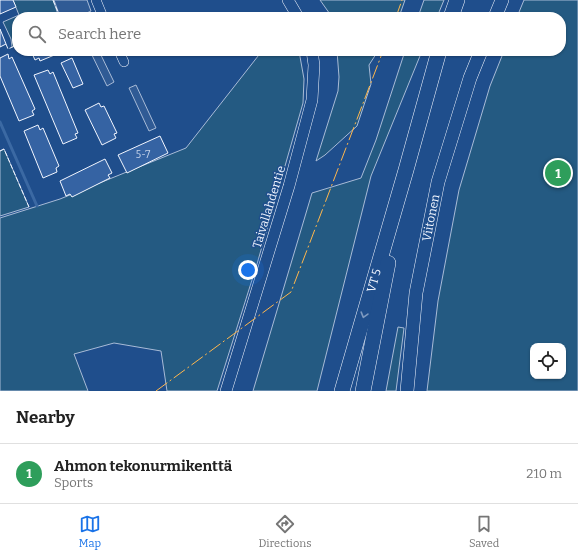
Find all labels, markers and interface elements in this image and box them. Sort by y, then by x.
search box [12,12,566,56]
icon: search [26,23,48,45]
text: Search here [58,25,141,43]
house number: 5-7 [136,149,150,161]
pin: 1 [545,158,571,188]
street label: Taivallahdentie [250,164,288,250]
street label: Viitonen [419,193,442,243]
your location [238,260,258,280]
street label: VT 5 [364,267,384,294]
one-way arrow [360,311,369,318]
map controls [530,343,566,379]
button: locate [530,343,566,379]
text: Nearby [16,407,75,428]
text: Ahmon tekonurmikenttä [54,457,232,475]
text: 1 [26,466,32,481]
text: 210 m [526,466,562,481]
text: Sports [54,475,93,490]
tab: Map [79,513,101,550]
tab: Directions [259,513,311,550]
tab: Saved [469,513,499,550]

